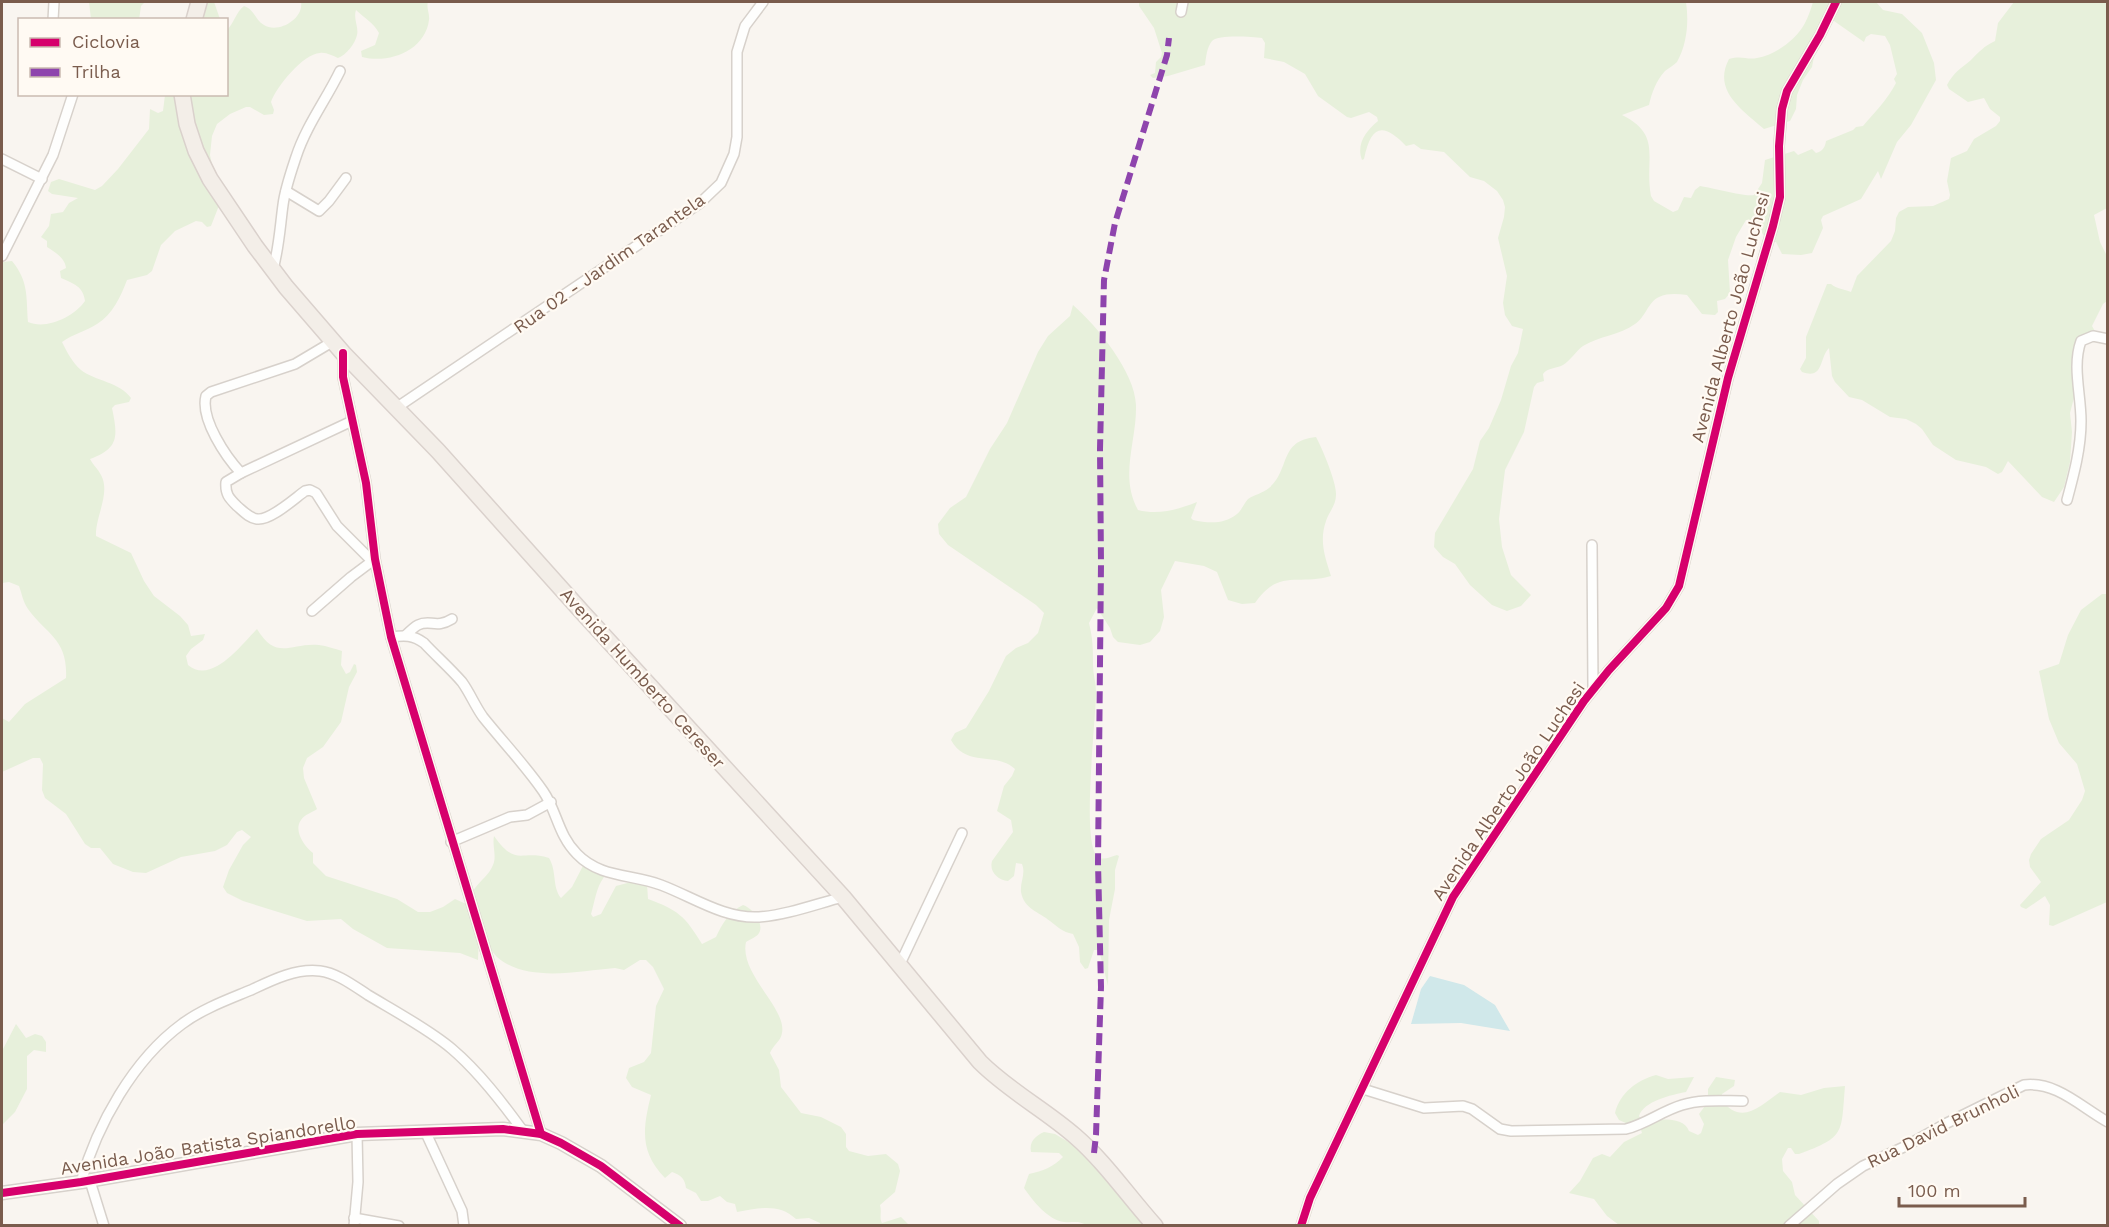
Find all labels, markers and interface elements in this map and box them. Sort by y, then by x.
legend [18,18,228,96]
text: Ciclovia [72,31,140,52]
text: Trilha [72,61,121,82]
street label: Rua 02 - Jardim Tarantela [509,189,709,337]
street label: Avenida Alberto João Luchesi [1686,189,1774,445]
street label: Avenida Humberto Cereser [556,583,730,773]
street label: Avenida Alberto João Luchesi [1427,678,1589,904]
street label: Rua David Brunholi [1863,1080,2023,1172]
street label: Avenida João Batista Spiandorello [59,1111,357,1179]
scale bar [1899,1170,2025,1208]
text: 100 m [1908,1180,1961,1201]

